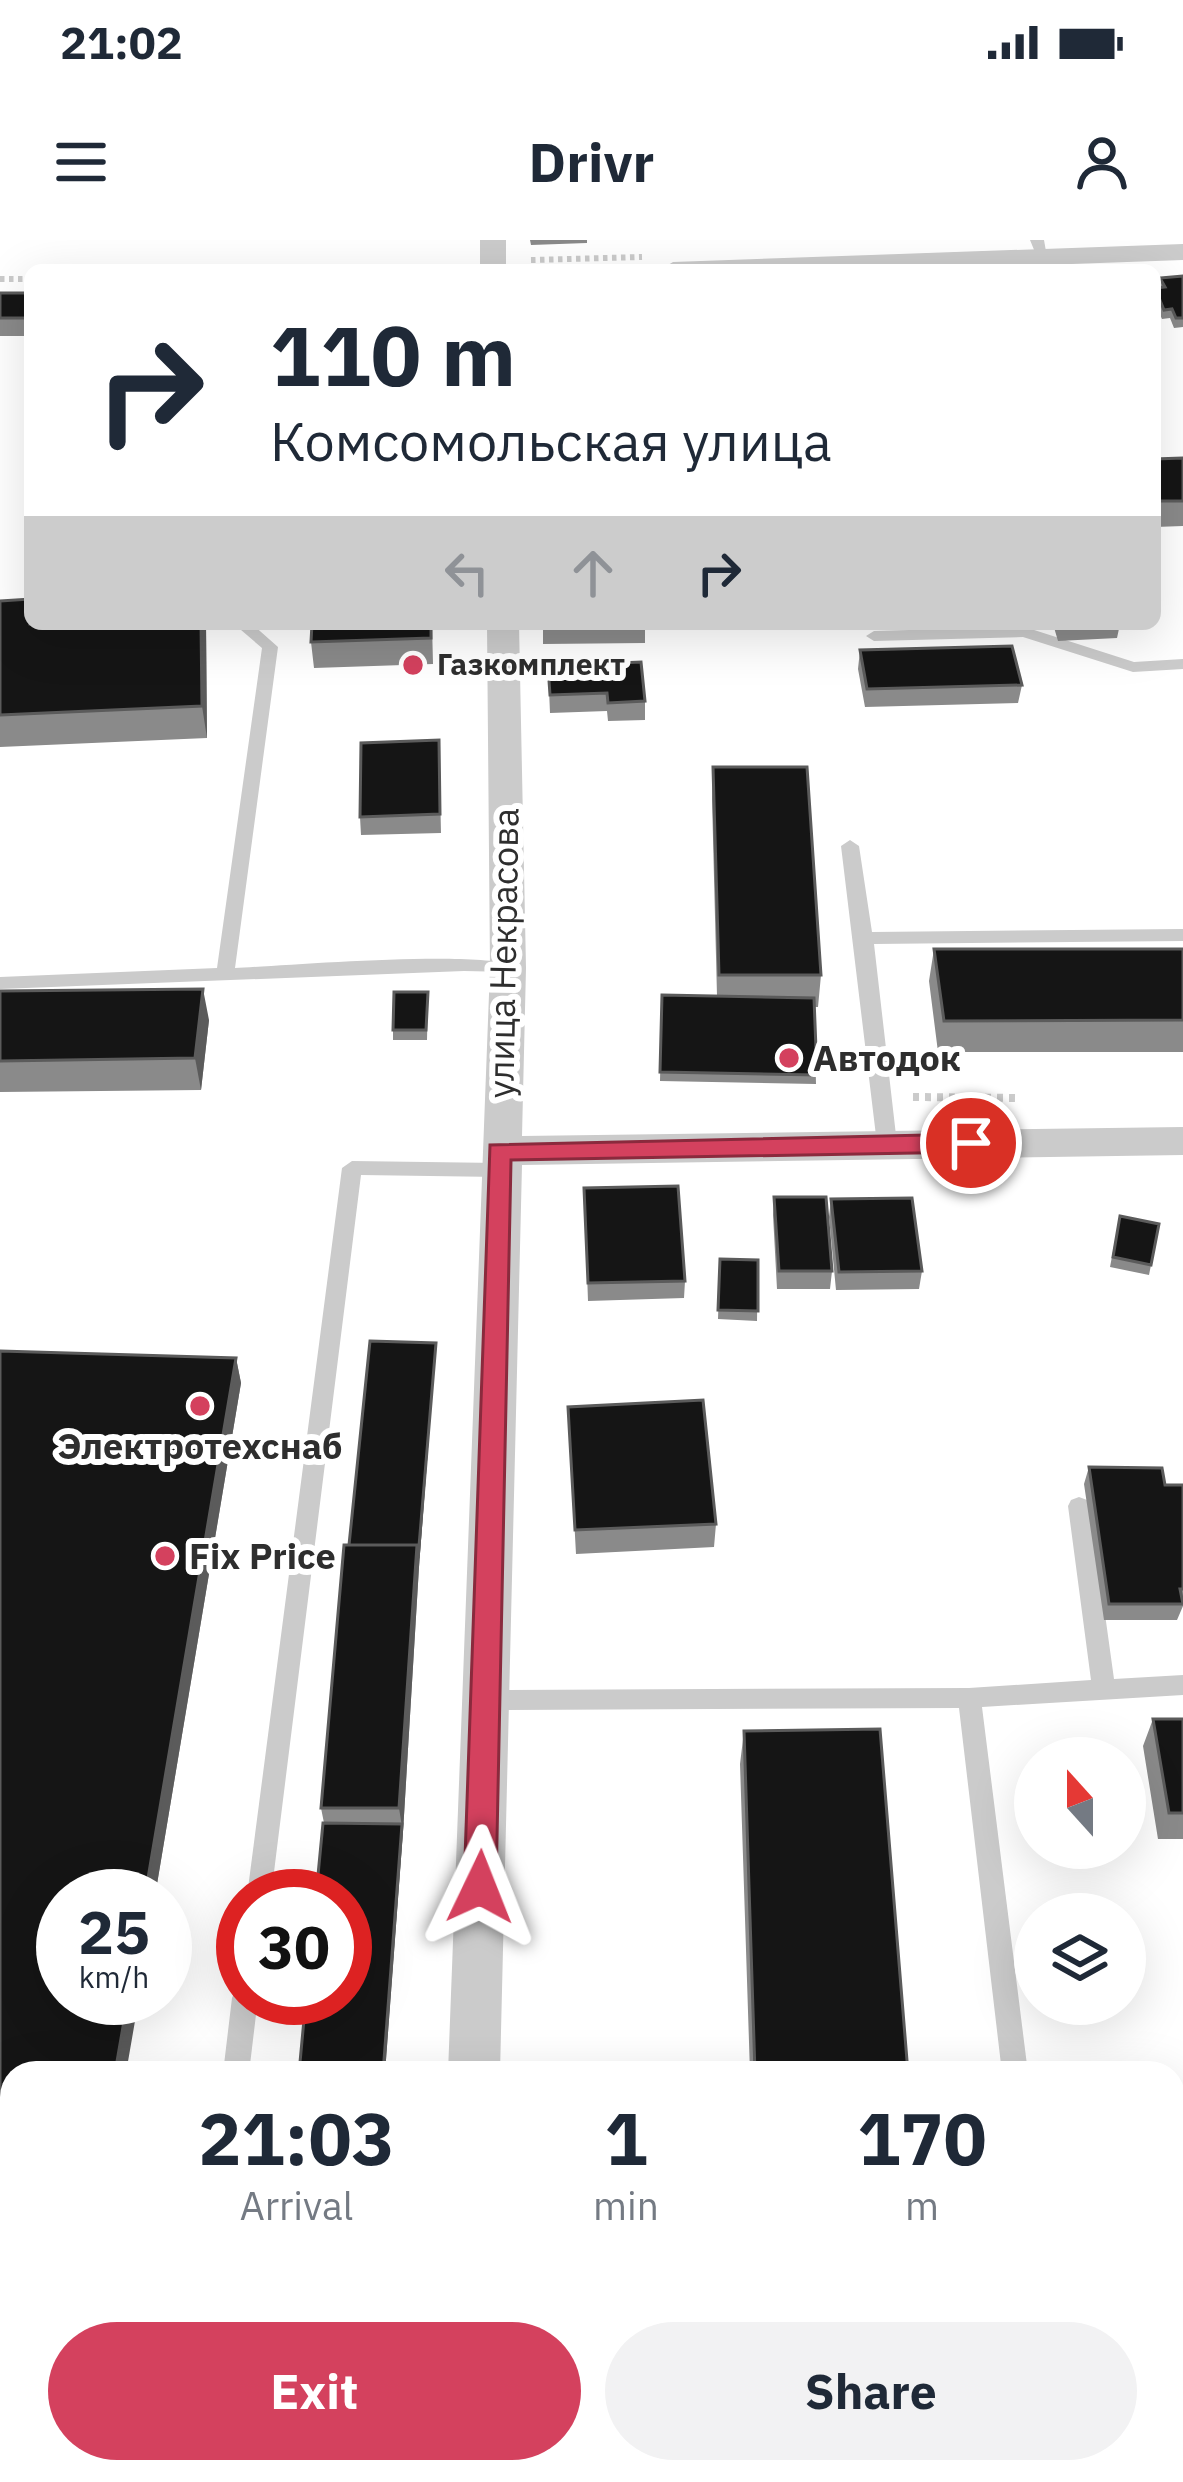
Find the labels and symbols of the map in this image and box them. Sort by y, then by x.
place label: Газкомплект [437,644,625,683]
marker: Газкомплект [400,652,426,678]
street label: улица Некрасова [476,807,529,1099]
place label: Автодок [813,1034,961,1081]
marker: Автодок [776,1045,802,1071]
pin [920,1092,1022,1194]
marker: Электротехснаб [187,1393,213,1419]
place label: Электротехснаб [58,1422,342,1469]
place label: Fix Price [189,1532,336,1579]
marker: Fix Price [152,1543,178,1569]
north arrow [1014,1737,1146,1869]
position arrow [417,1824,543,1950]
speed limit sign: 30 [216,1869,372,2025]

